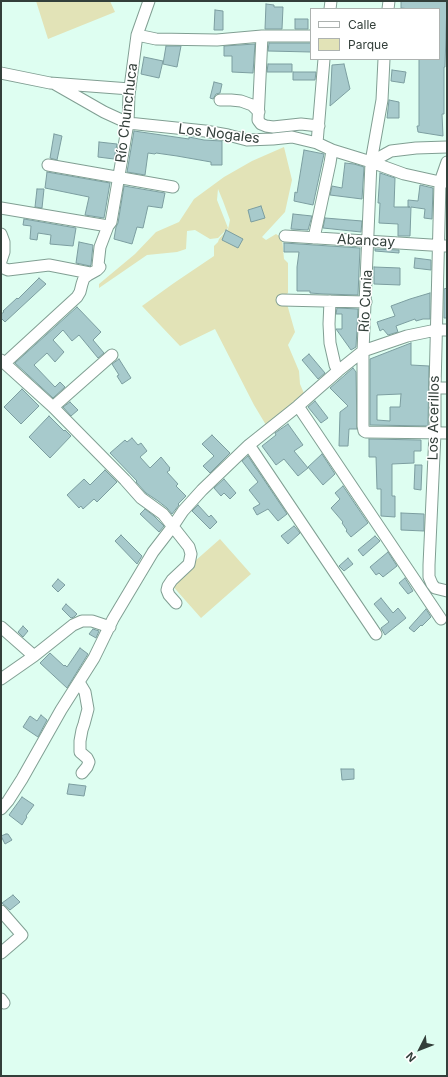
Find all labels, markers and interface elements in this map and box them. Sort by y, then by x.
legend [310,8,440,60]
text: Calle [348,17,376,32]
text: Parque [348,37,388,52]
street label: Río Chunchuca [113,62,141,164]
street label: Los Nogales [177,121,261,147]
street label: Abancay [337,231,395,251]
street label: Río Cunia [356,269,376,333]
street label: Los Acerillos [425,375,443,461]
north arrow [400,1029,440,1069]
text: N [403,1049,419,1065]

